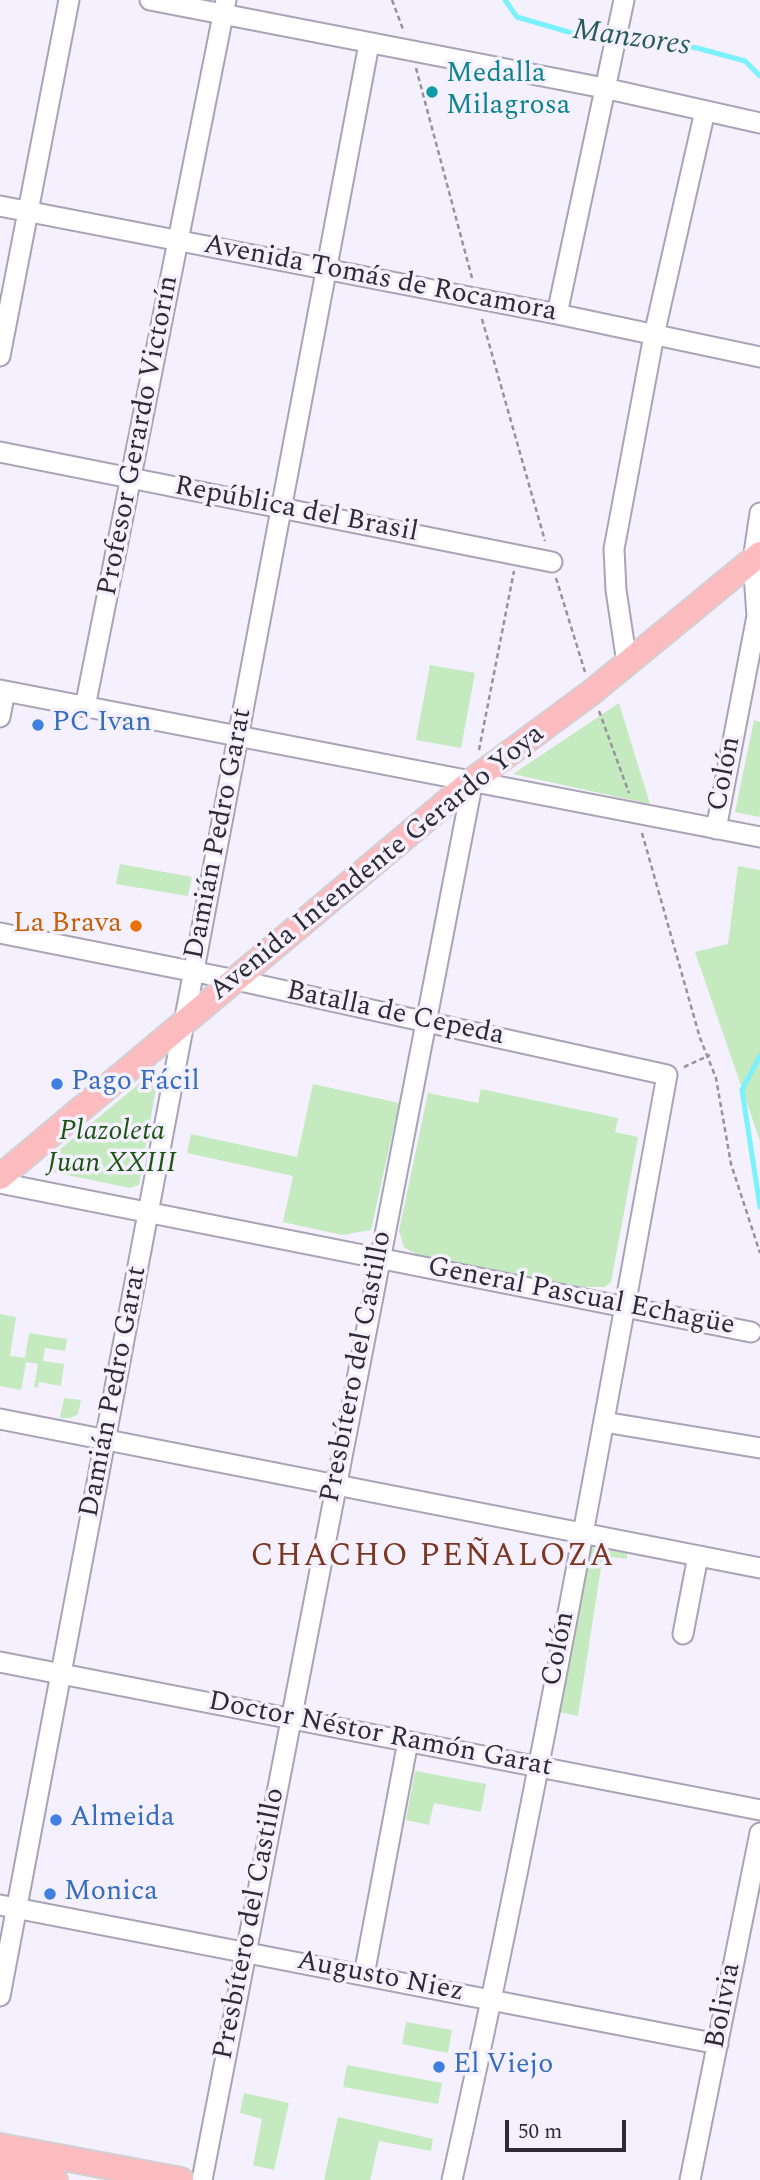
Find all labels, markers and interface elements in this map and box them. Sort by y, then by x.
water label: Manzores [570,14,692,66]
place label: Medalla Milagrosa [446,59,570,125]
marker: Medalla Milagrosa [424,84,440,100]
street label: Avenida Tomás de Rocamora [201,229,559,331]
street label: Profesor Gerardo Victorín [92,273,188,599]
street label: República del Brasil [171,471,421,551]
street label: Damián Pedro Garat [179,706,261,962]
place label: PC Ivan [52,708,152,742]
marker: PC Ivan [30,717,46,733]
street label: Avenida Intendente Gerardo Yoya [204,719,552,1009]
street label: Colón [702,734,750,814]
place label: La Brava [13,909,122,943]
marker: La Brava [128,918,144,934]
street label: Batalla de Cepeda [283,976,507,1054]
place label: Pago Fácil [71,1067,200,1101]
marker: Pago Fácil [49,1076,65,1092]
park label: Plazoleta Juan XXIII [47,1117,177,1183]
street label: Presbítero del Castillo [315,1228,401,1506]
street label: General Pascual Echagüe [425,1252,737,1344]
street label: Damián Pedro Garat [74,1264,156,1520]
district label: CHACHO PEÑALOZA [252,1540,614,1578]
street label: Colón [536,1609,584,1689]
street label: Doctor Néstor Ramón Garat [205,1686,555,1786]
street label: Presbítero del Castillo [208,1785,294,2063]
place label: Almeida [70,1803,175,1837]
marker: Almeida [48,1812,64,1828]
place label: Monica [64,1877,158,1911]
marker: Monica [42,1886,58,1902]
street label: Augusto Niez [294,1945,466,2011]
street label: Bolivia [700,1960,750,2052]
place label: El Viejo [453,2050,553,2084]
marker: El Viejo [431,2059,447,2075]
scale bar [508,2106,629,2150]
text: 50 m [518,2116,562,2148]

